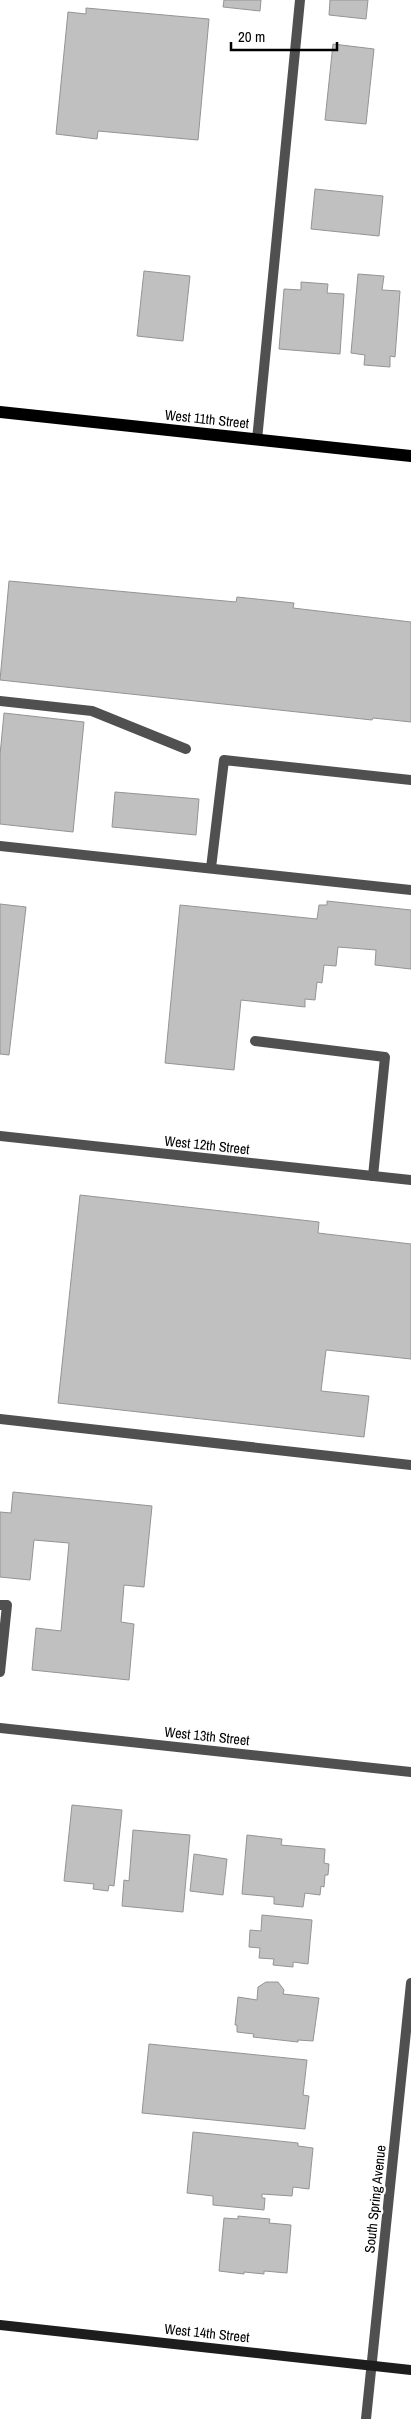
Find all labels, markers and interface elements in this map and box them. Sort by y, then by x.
scale bar [231,20,337,52]
text: 20 m [238,26,265,47]
street label: West 11th Street [164,406,250,432]
street label: West 12th Street [164,1132,250,1158]
street label: West 13th Street [164,1723,250,1749]
street label: South Spring Avenue [360,2144,390,2254]
street label: West 14th Street [164,2320,250,2346]

